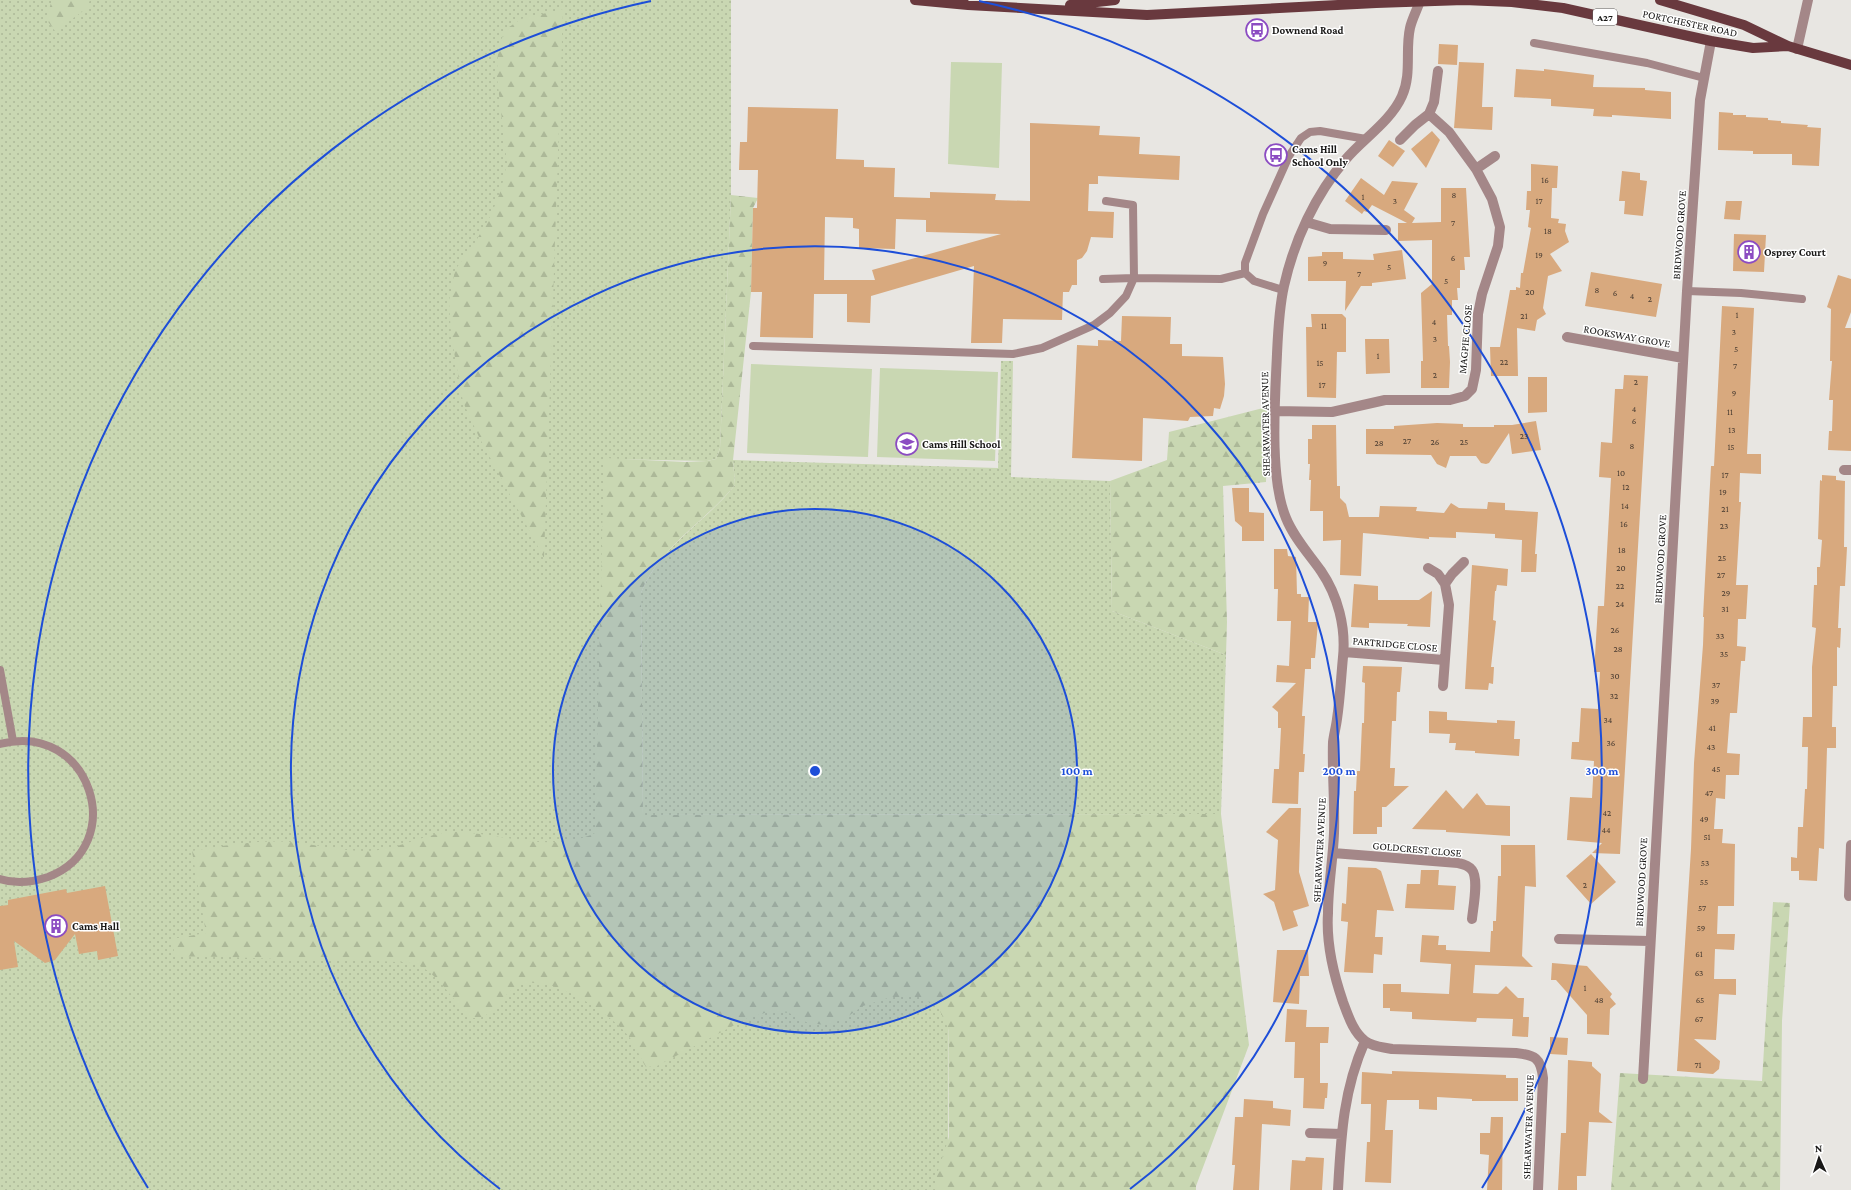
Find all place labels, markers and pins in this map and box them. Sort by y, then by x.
bus stop icon: Downend Road [1244,17,1270,43]
place label: Downend Road [1272,24,1344,36]
bus stop icon: Cams Hill School Only [1263,142,1289,168]
place label: Cams Hill School Only [1292,143,1349,168]
building icon: Osprey Court [1736,239,1762,265]
place label: Osprey Court [1764,246,1826,258]
school or university icon: Cams Hill School [894,431,920,457]
place label: Cams Hill School [922,438,1001,450]
centre of rings [808,764,822,778]
building icon: Cams Hall [43,913,69,939]
place label: Cams Hall [72,920,120,932]

